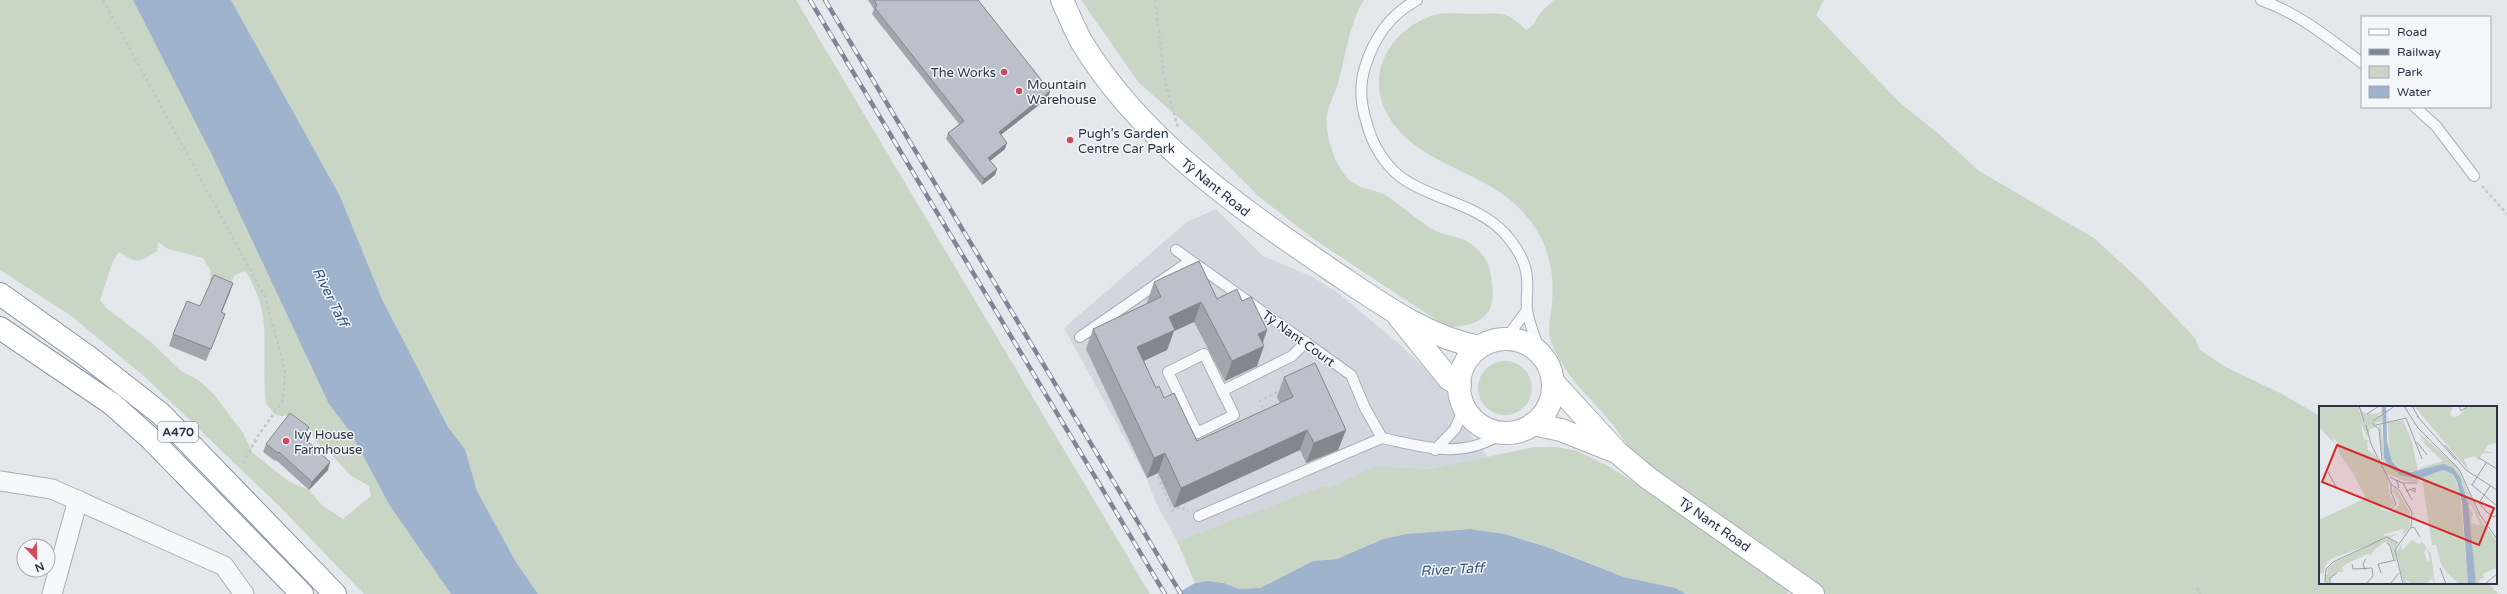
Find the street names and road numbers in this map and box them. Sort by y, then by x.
street label: Tŷ Nant Road [1178,155,1253,220]
street label: Tŷ Nant Court [1259,307,1338,371]
road number: A470 [158,422,198,442]
street label: Tŷ Nant Road [1675,494,1753,555]

